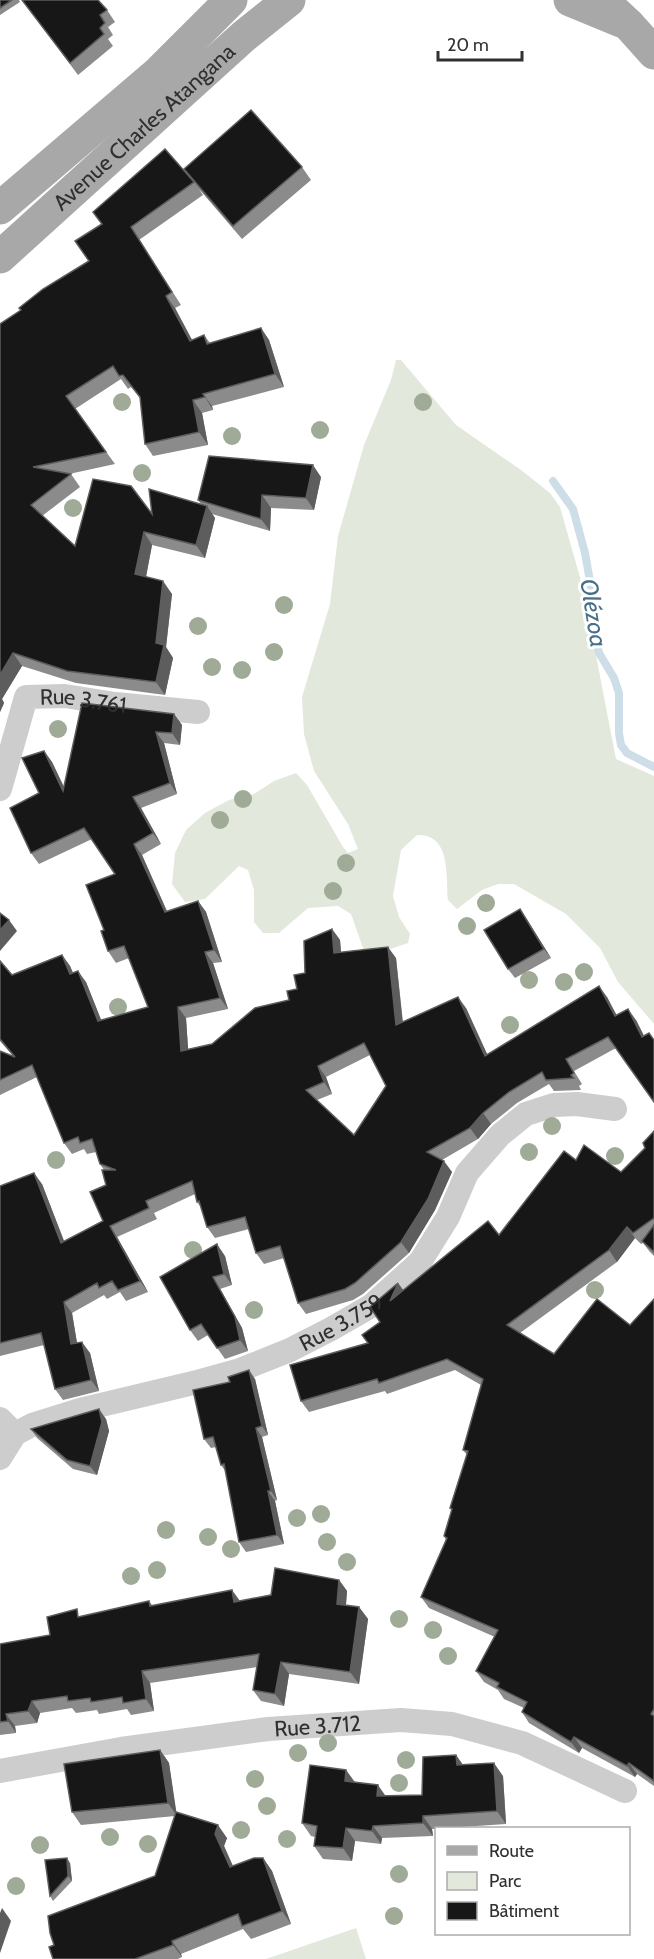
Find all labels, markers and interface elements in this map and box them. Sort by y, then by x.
scale bar [438,24,522,62]
text: 20 m [447,34,489,56]
street label: Avenue Charles Atangana [47,37,241,216]
water label: Olézoa [574,577,614,649]
street label: Rue 3.761 [39,683,128,719]
street label: Rue 3.759 [295,1288,389,1357]
street label: Rue 3.712 [273,1709,362,1742]
legend [435,1827,630,1935]
text: Route [489,1840,534,1862]
text: Parc [489,1870,521,1892]
text: Bâtiment [489,1900,559,1922]

